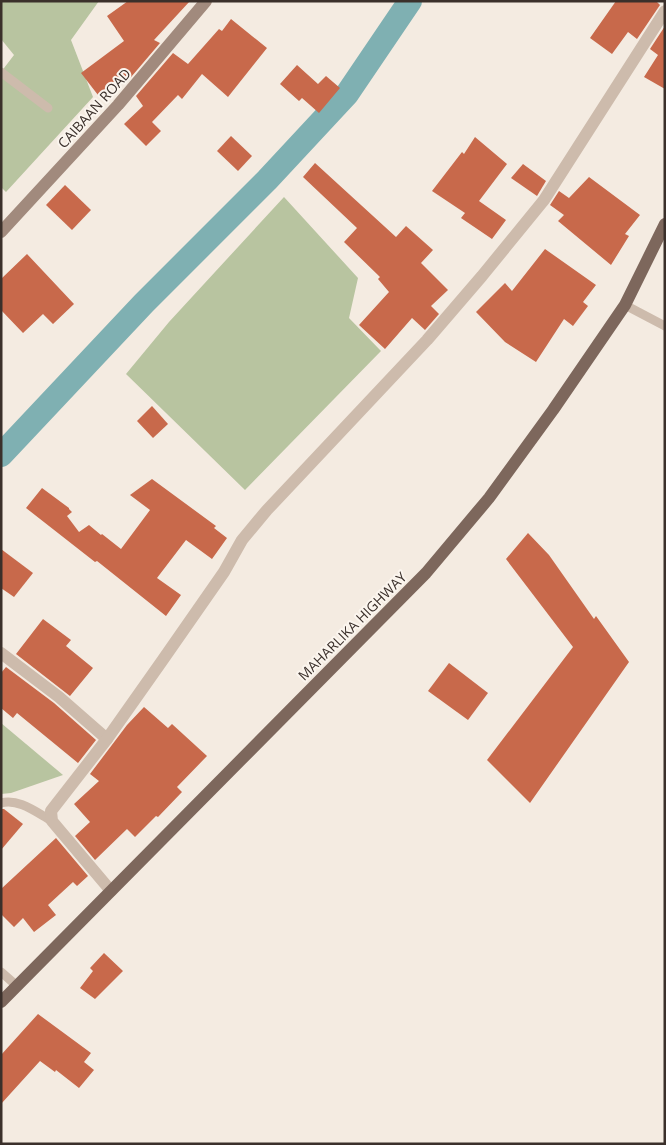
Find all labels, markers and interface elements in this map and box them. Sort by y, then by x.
street label: CAIBAAN ROAD [53,64,135,152]
street label: MAHARLIKA HIGHWAY [294,568,410,684]

